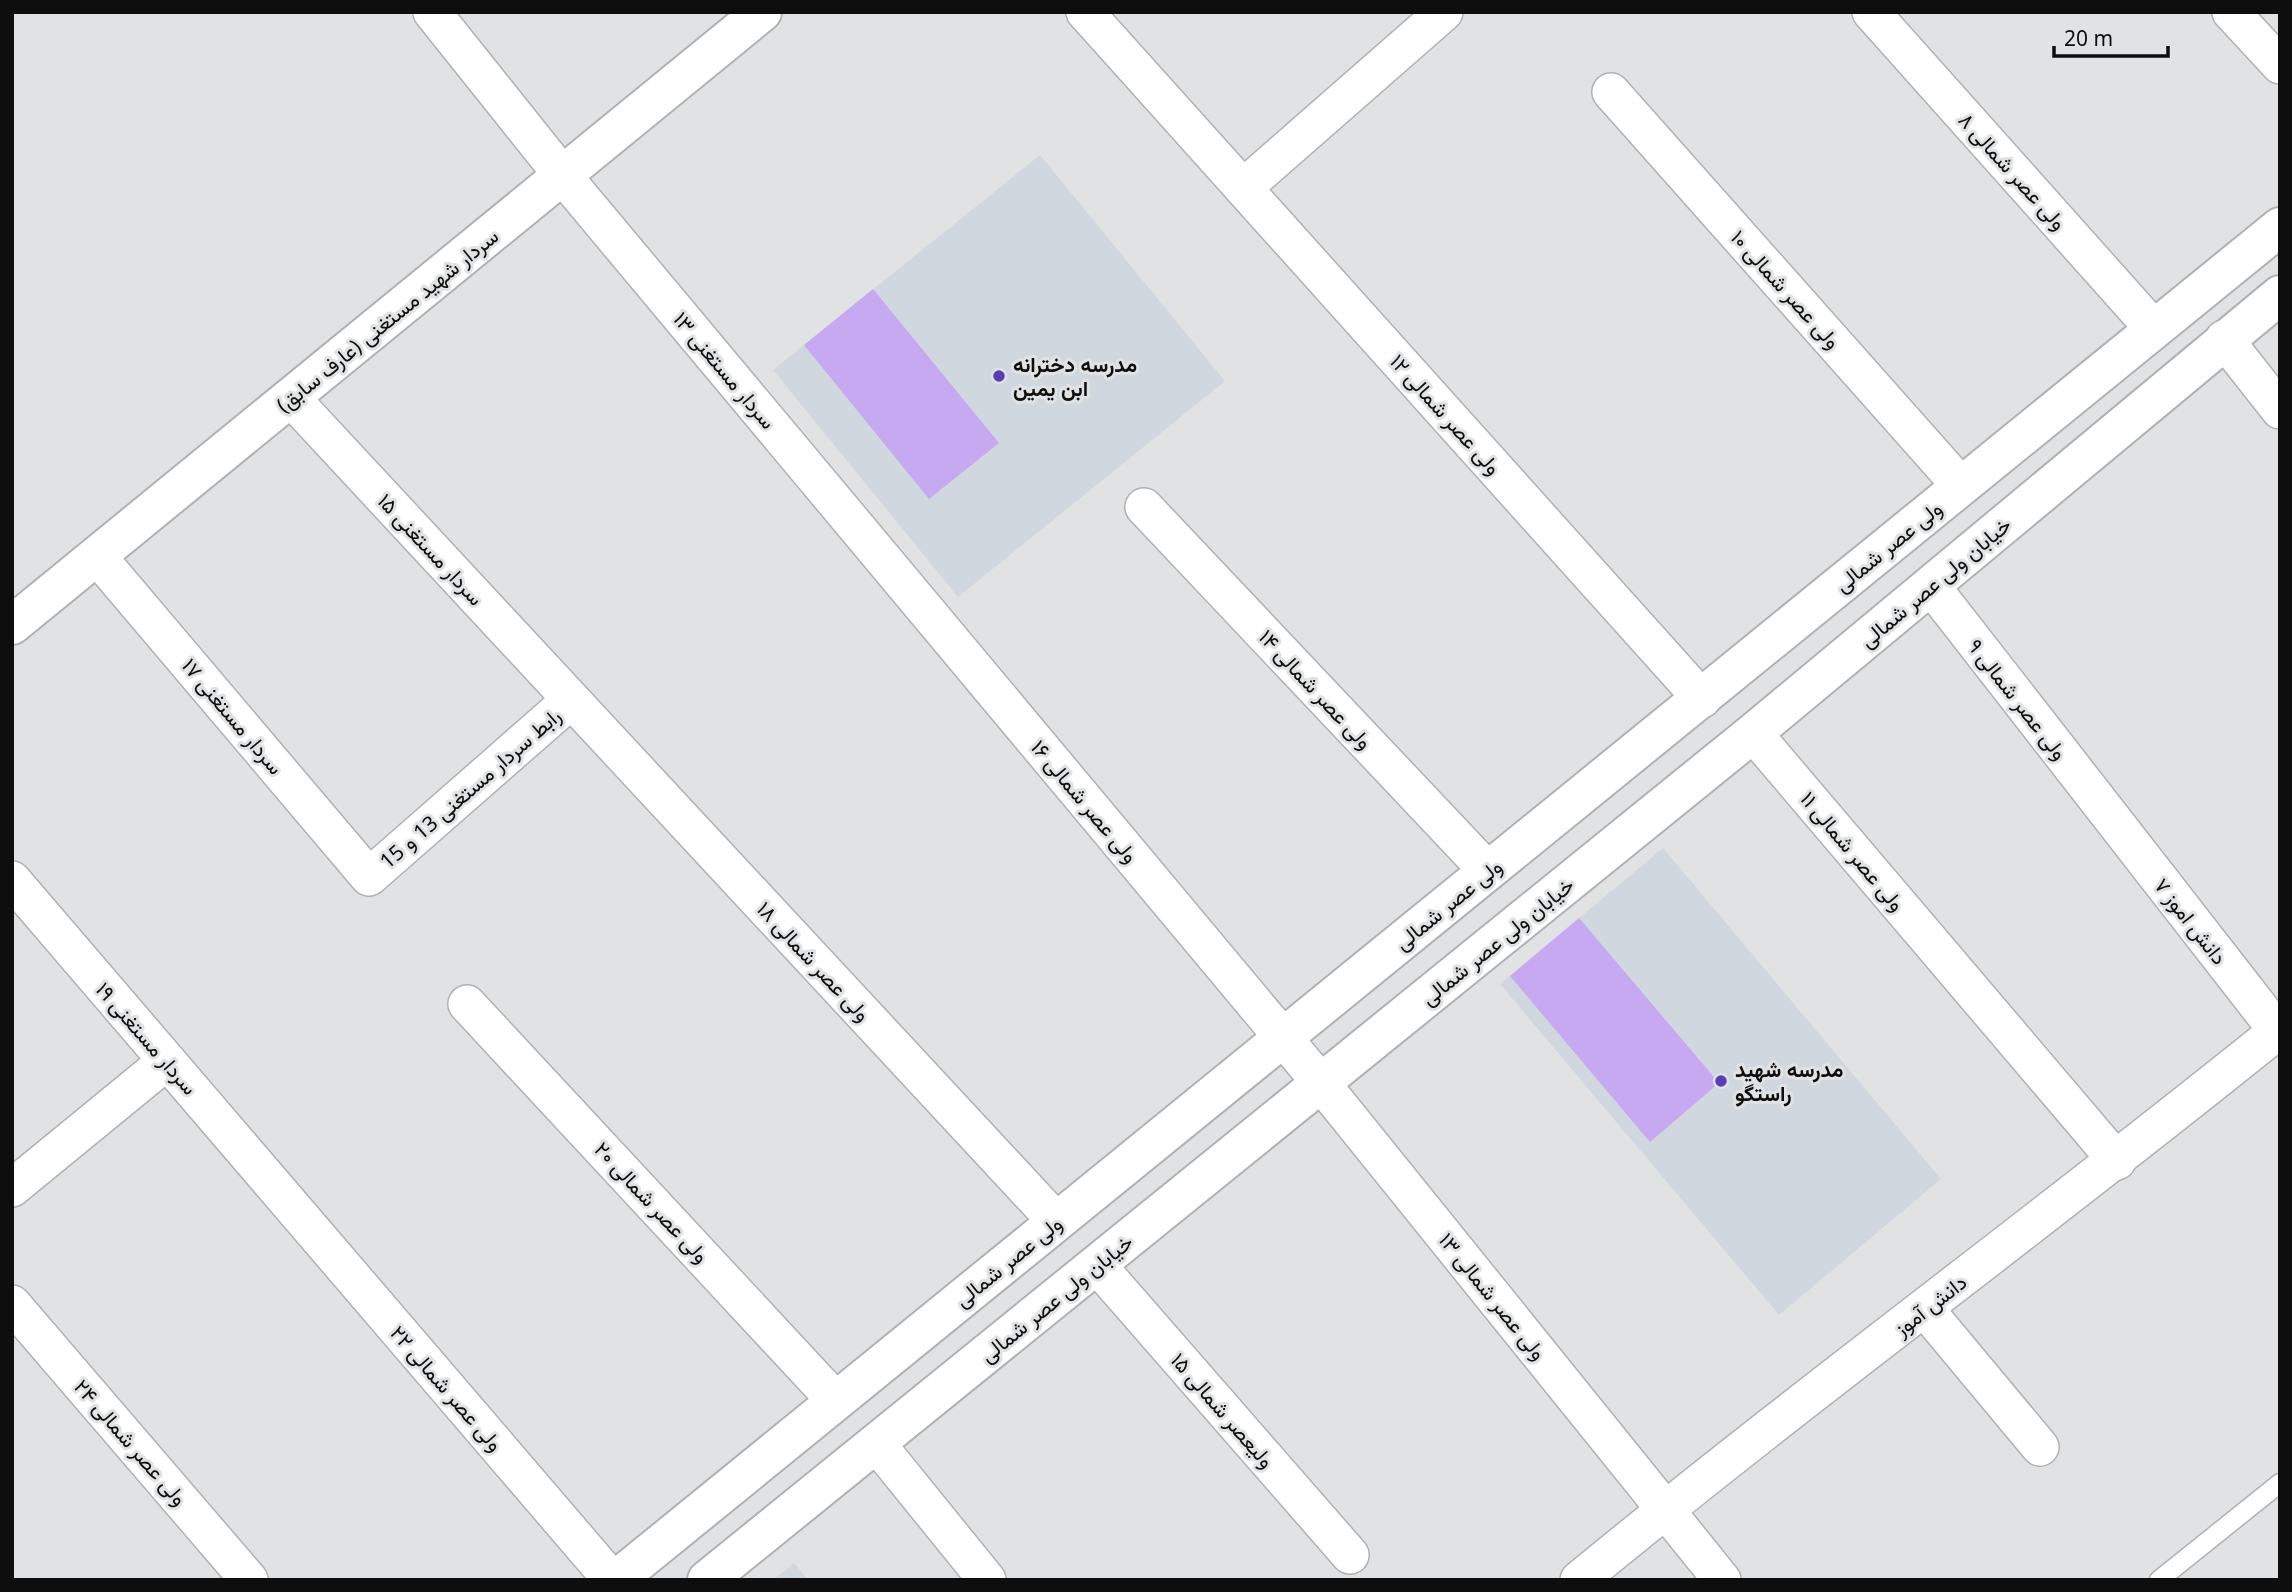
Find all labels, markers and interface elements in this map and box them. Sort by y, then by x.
scale bar [2054,14,2168,58]
text: 20 m [2064,24,2113,52]
street label: ولی عصر شمالی ۸ [1953,106,2073,236]
street label: سردار شهید مستغنی (عارف سابق) [270,222,504,418]
street label: ولی عصر شمالی ۱۰ [1725,223,1847,355]
street label: سردار مستغنی ۱۳ [668,305,782,435]
street label: ولی عصر شمالی ۱۲ [1384,348,1508,480]
place label: مدرسه دخترانه ابن یمین [1013,350,1137,402]
marker: مدرسه دخترانه ابن یمین [991,368,1007,384]
street label: سردار مستغنی ۱۵ [372,487,490,611]
street label: ولی عصر شمالی [1828,494,1948,598]
street label: خیابان ولی عصر شمالی [1853,510,2017,654]
street label: ولی عصر شمالی ۱۴ [1253,623,1379,755]
street label: ولی عصر شمالی ۹ [1962,633,2074,765]
street label: سردار مستغنی ۱۷ [176,652,290,780]
street label: رابط سردار مستغنی 13 و 15 [373,701,567,875]
street label: ولی عصر شمالی ۱۶ [1025,734,1145,868]
street label: ولی عصر شمالی ۱۱ [1795,785,1911,917]
street label: ولی عصر شمالی [1388,852,1508,956]
street label: خیابان ولی عصر شمالی [1415,871,1579,1011]
street label: دانش اموز ۷ [2148,872,2234,970]
street label: ولی عصر شمالی ۱۸ [751,895,877,1027]
street label: سردار مستغنی ۱۹ [90,975,204,1101]
place label: مدرسه شهید راستگو [1735,1055,1843,1107]
marker: مدرسه شهید راستگو [1713,1073,1729,1089]
street label: ولی عصر شمالی ۲۰ [589,1135,715,1269]
street label: ولی عصر شمالی [948,1209,1068,1313]
street label: ولی عصر شمالی ۱۳ [1433,1226,1553,1366]
street label: خیابان ولی عصر شمالی [974,1228,1138,1368]
street label: دانش آموز [1887,1268,1972,1343]
street label: ولی عصر شمالی ۲۲ [385,1319,509,1457]
street label: ولیعصر شمالی ۱۵ [1165,1346,1281,1474]
street label: ولی عصر شمالی ۲۴ [68,1373,194,1511]

